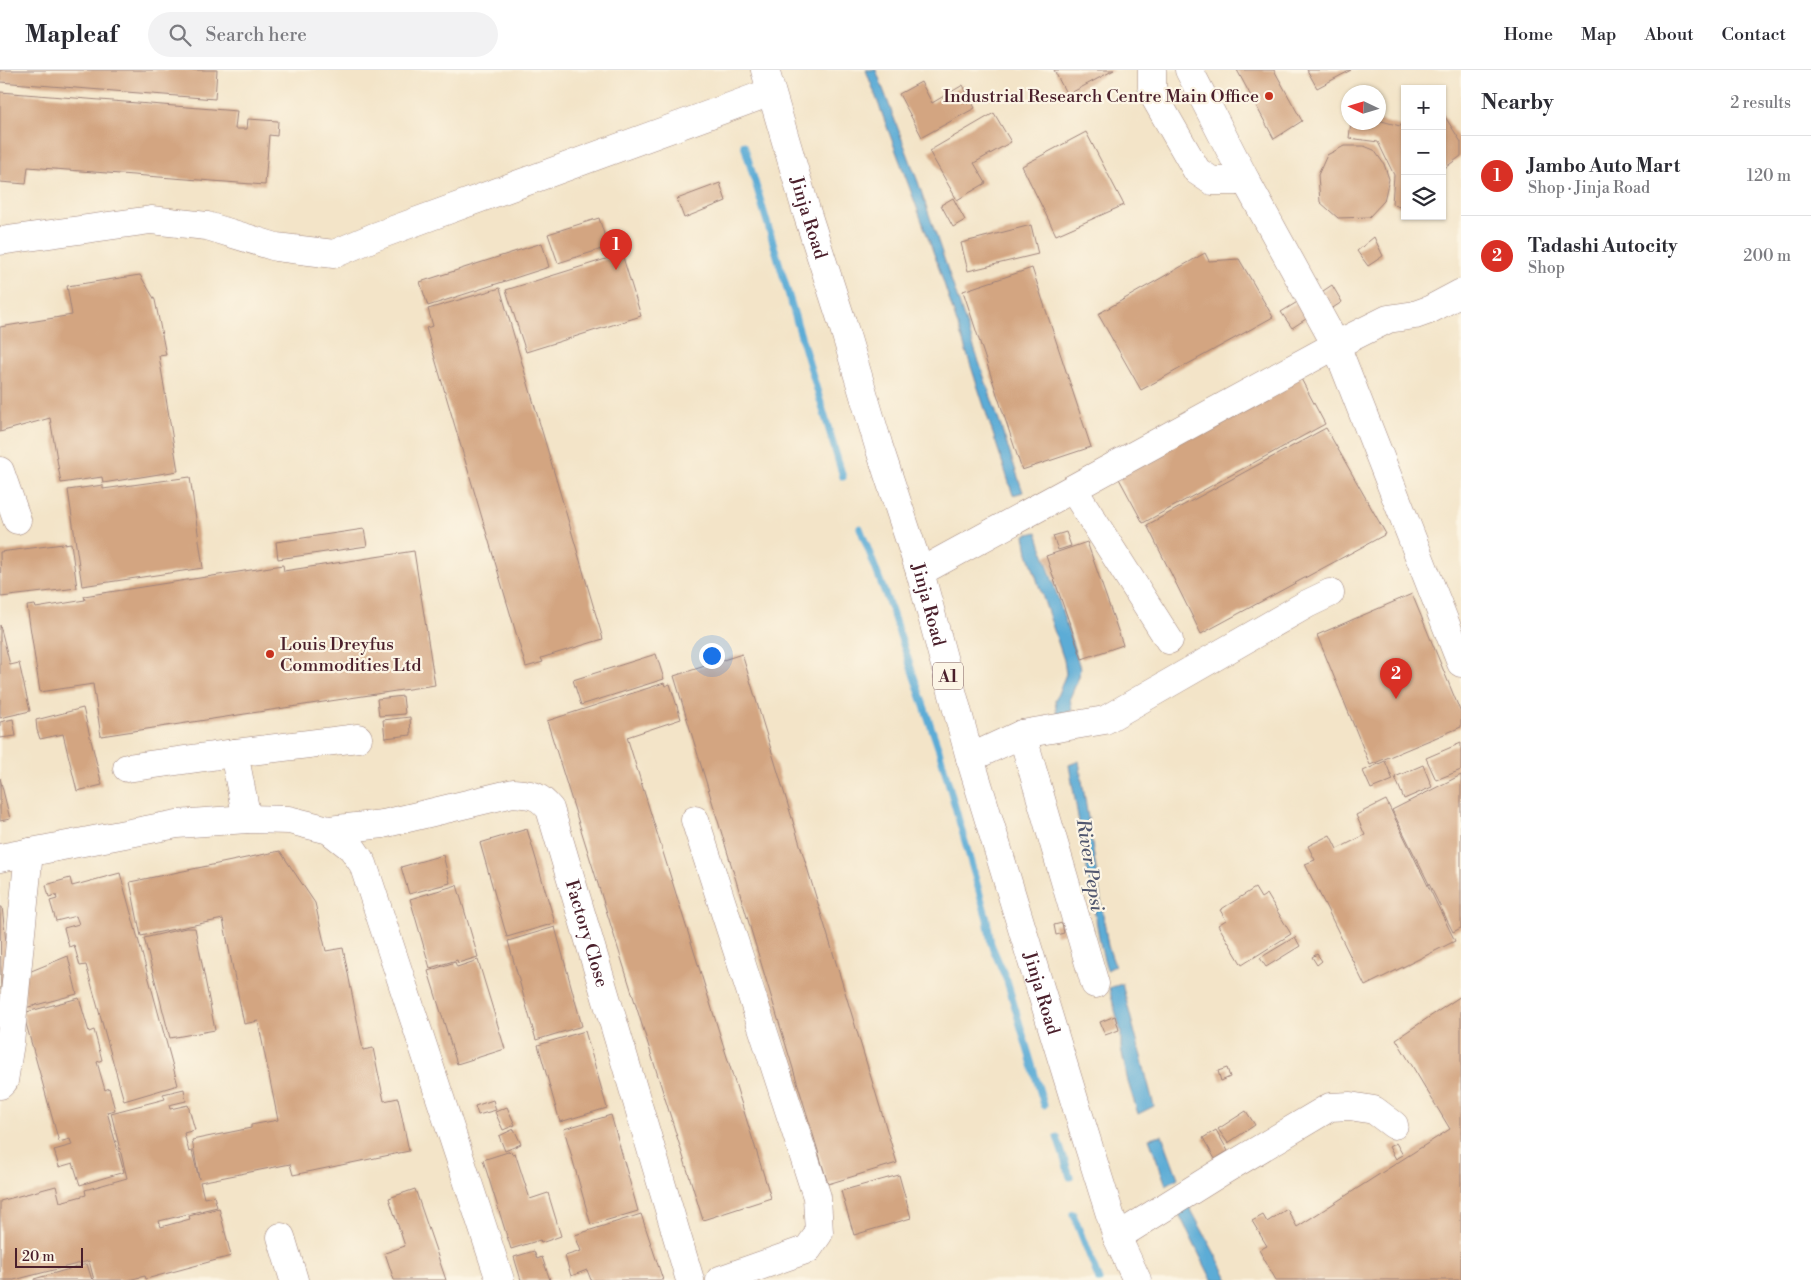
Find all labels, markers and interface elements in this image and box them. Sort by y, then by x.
search box [148,12,498,57]
text: Mapleaf [25,20,118,50]
icon: search [166,21,194,49]
text: Search here [206,23,307,47]
text: Home [1504,23,1553,46]
text: Map [1581,23,1617,46]
text: About [1645,23,1694,46]
text: Contact [1722,23,1786,46]
place label: Industrial Research Centre Main Office [943,85,1259,108]
north arrow [1341,85,1386,130]
map controls [1401,85,1446,220]
button: + [1401,85,1446,130]
marker: Industrial Research Centre Main Office [1263,90,1275,102]
text: Nearby [1481,90,1554,116]
text: 2 results [1730,93,1791,113]
button: − [1401,130,1446,175]
text: Jambo Auto Mart [1528,154,1680,178]
text: 1 [1493,166,1501,186]
text: 120 m [1747,166,1791,186]
street label: Jinja Road [784,173,832,263]
button: layers [1401,175,1446,220]
text: Shop · Jinja Road [1528,178,1650,198]
pin: 1 [600,229,632,270]
text: Tadashi Autocity [1528,234,1677,258]
text: 2 [1492,246,1502,266]
text: 200 m [1743,246,1791,266]
text: Shop [1528,258,1565,278]
street label: Jinja Road [905,559,951,650]
place label: Louis Dreyfus Commodities Ltd [280,633,422,677]
your location [699,643,725,669]
marker: Louis Dreyfus Commodities Ltd [264,648,276,660]
pin: 2 [1380,658,1412,699]
road number: A1 [933,662,963,690]
water label: River Pepsi [1071,816,1109,913]
street label: Factory Close [560,877,613,990]
street label: Jinja Road [1017,948,1065,1038]
scale bar [15,1245,82,1268]
text: 20 m [22,1248,54,1266]

